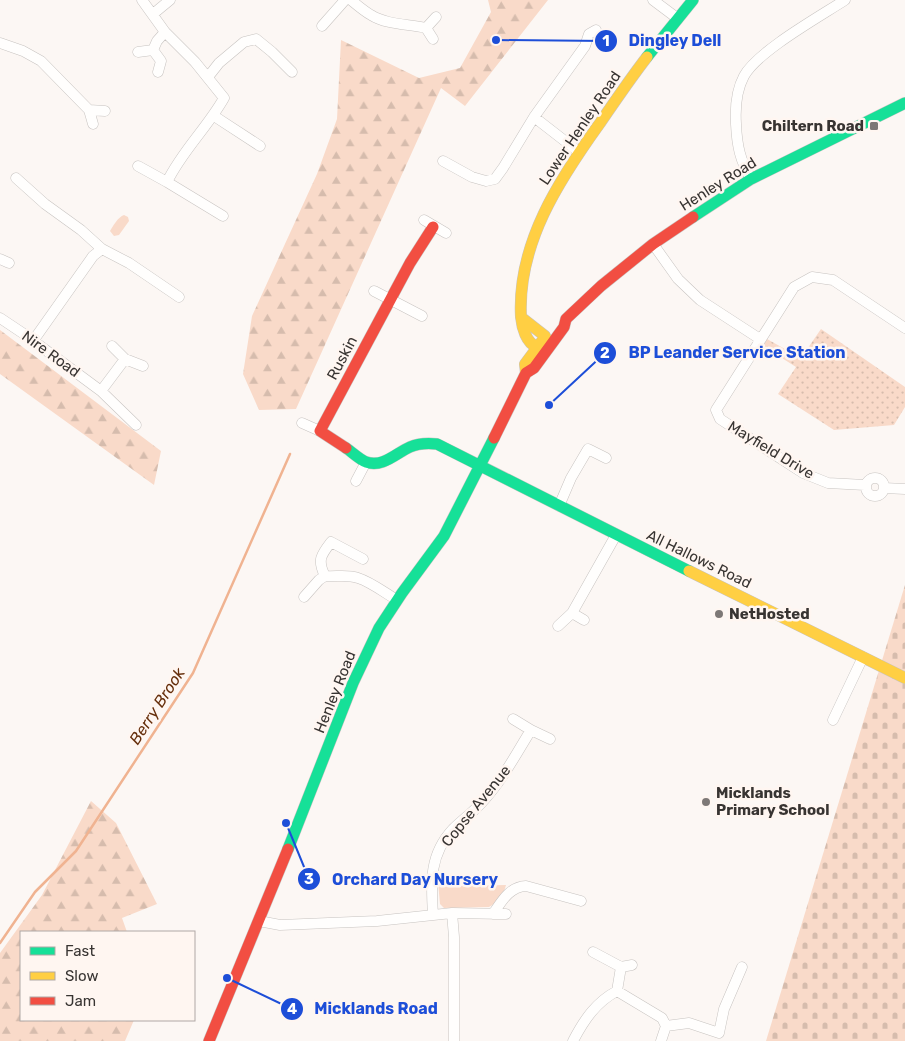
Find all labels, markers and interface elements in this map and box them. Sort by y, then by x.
callout: Dingley Dell [593,25,732,56]
text: Dingley Dell [629,31,721,50]
text: 1 [602,32,610,50]
street label: Lower Henley Road [535,68,625,188]
place label: Chiltern Road [762,117,864,135]
marker: Chiltern Road [868,120,880,132]
street label: Henley Road [676,153,760,215]
street label: Nire Road [19,327,83,381]
street label: Ruskin [323,333,361,383]
callout: BP Leander Service Station [593,337,856,368]
text: BP Leander Service Station [628,343,846,362]
text: 2 [600,344,610,362]
street label: Mayfield Drive [725,417,817,483]
street label: All Hallows Road [644,526,754,592]
place label: NetHosted [729,605,810,623]
marker: NetHosted [713,608,725,620]
street label: Henley Road [310,648,360,736]
water label: Berry Brook [125,663,189,748]
street label: Copse Avenue [438,762,514,850]
place label: Micklands Primary School [716,784,830,819]
marker: Micklands Primary School [700,796,712,808]
callout: Orchard Day Nursery [297,864,508,895]
text: 3 [304,870,314,888]
text: Orchard Day Nursery [332,870,498,889]
legend [20,931,195,1021]
text: Fast [65,942,95,960]
text: Slow [65,967,98,985]
text: Jam [65,992,96,1010]
callout: Micklands Road [279,993,448,1024]
text: Micklands Road [314,999,438,1018]
text: 4 [287,1000,297,1018]

